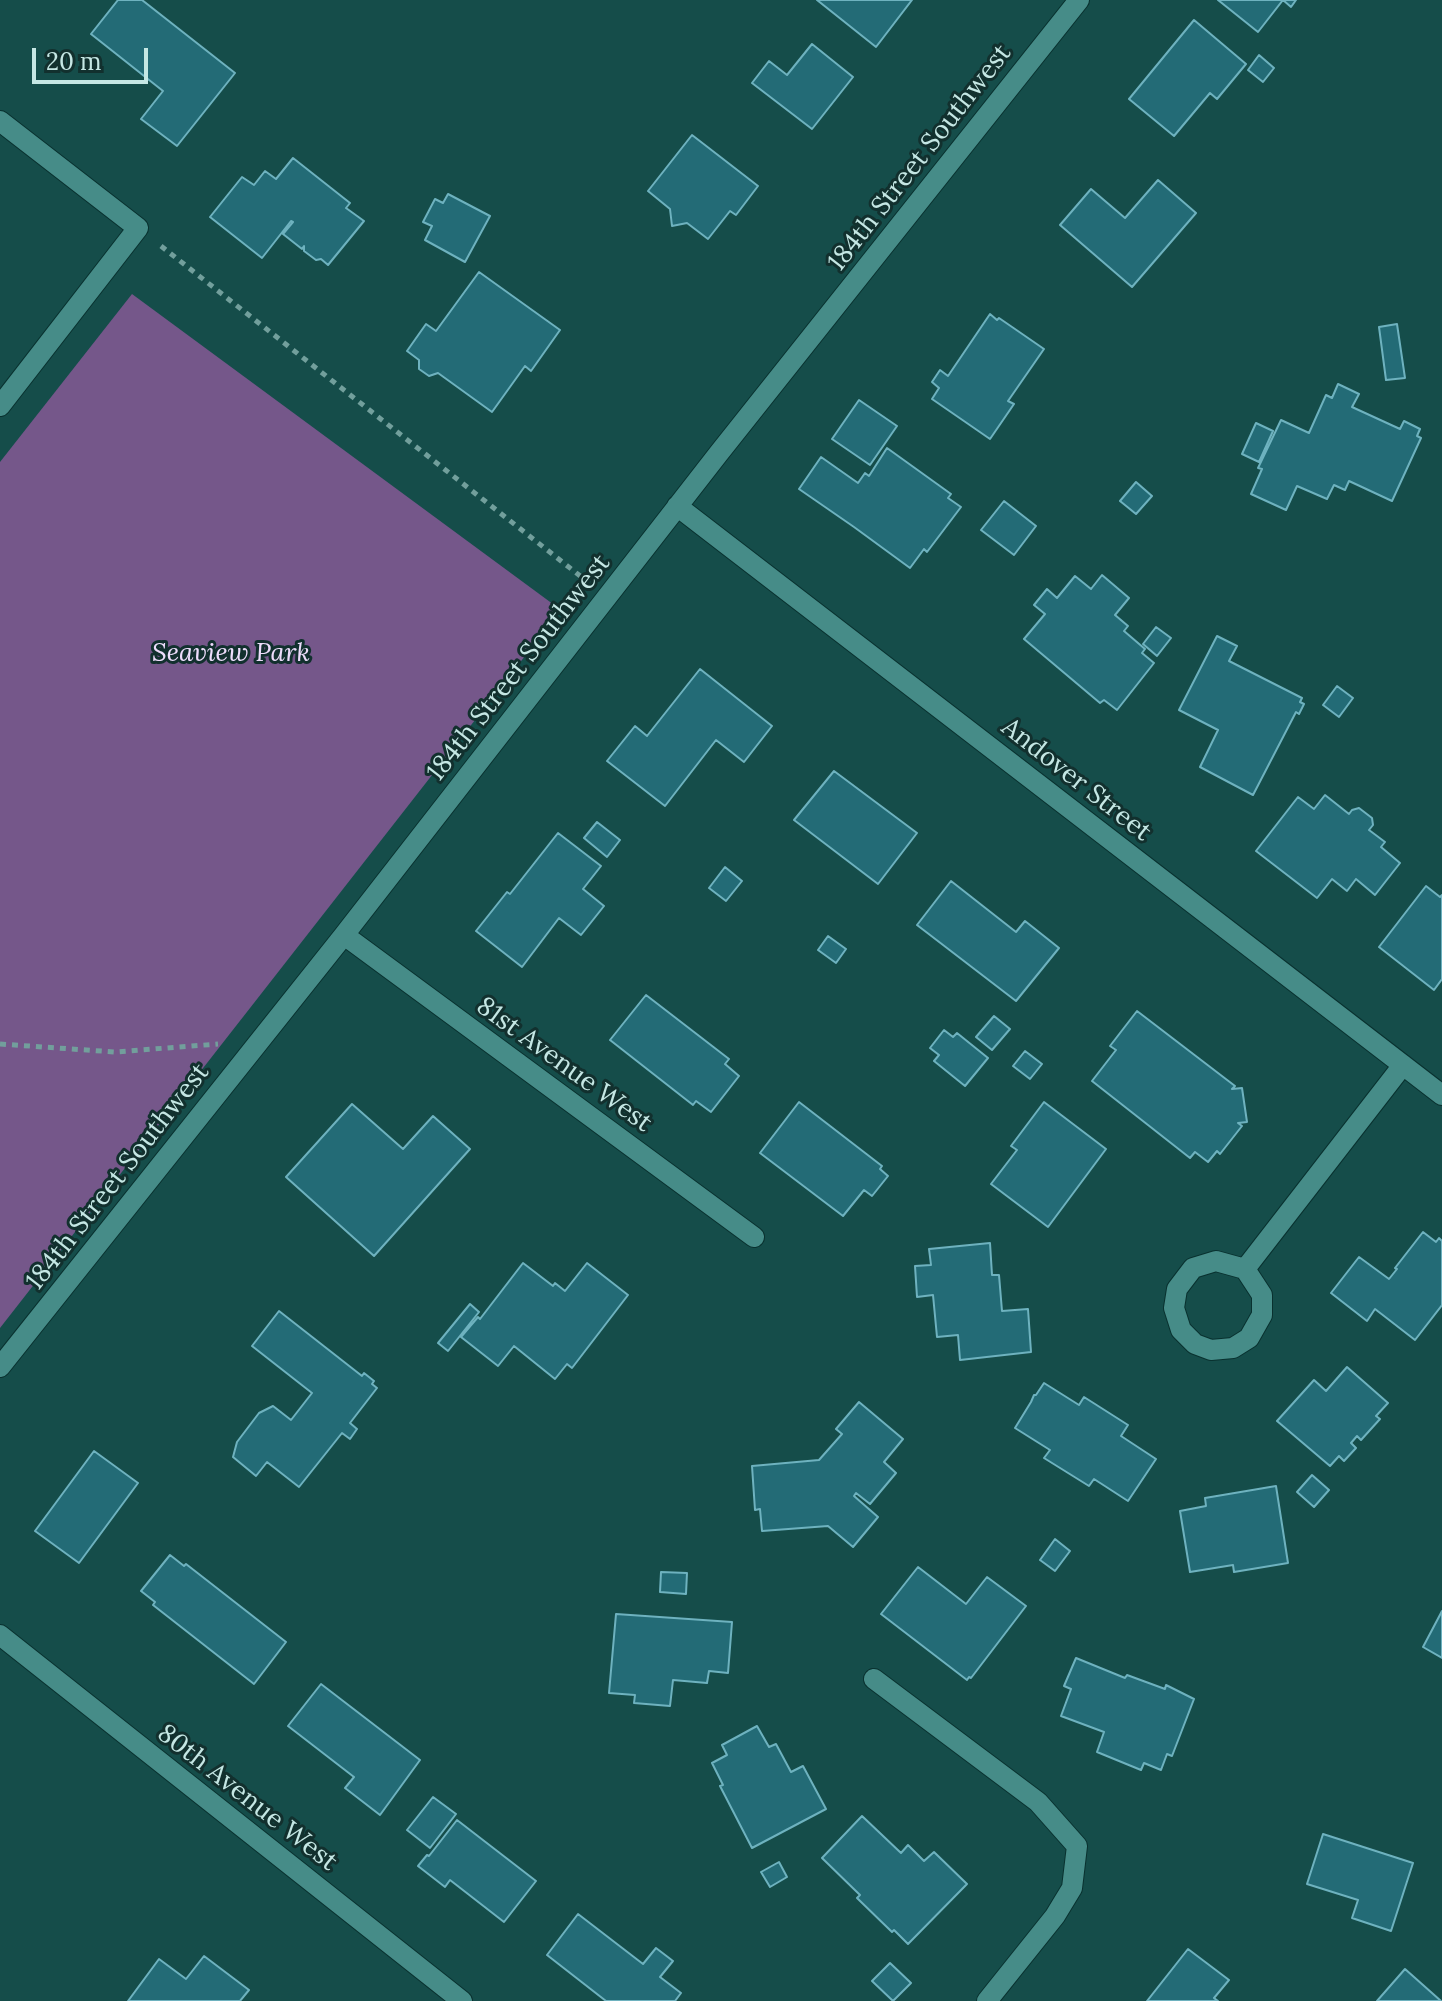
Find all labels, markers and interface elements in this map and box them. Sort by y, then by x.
scale bar [36,32,152,82]
street label: 184th Street Southwest [822,39,1018,277]
text: 20 m [46,46,102,77]
street label: 184th Street Southwest [421,549,617,787]
park label: Seaview Park [152,638,310,670]
street label: Andover Street [995,712,1157,848]
street label: 81st Avenue West [470,991,658,1139]
street label: 184th Street Southwest [20,1058,216,1296]
street label: 80th Avenue West [151,1718,343,1878]

